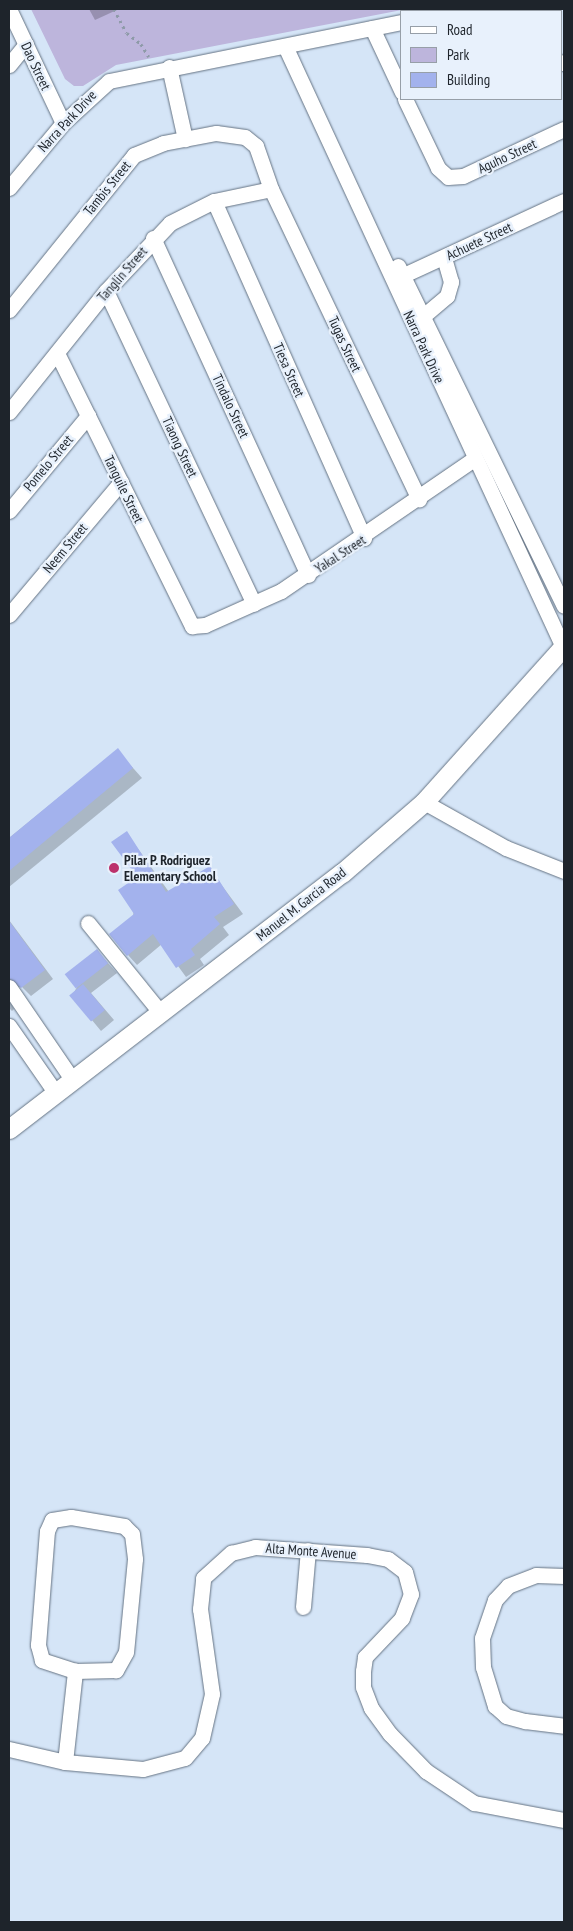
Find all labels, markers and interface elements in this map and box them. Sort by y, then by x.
legend [400,10,563,100]
text: Road [447,20,473,39]
street label: Dao Street [18,39,54,93]
text: Park [447,45,469,64]
text: Building [447,70,490,89]
street label: Narra Park Drive [34,87,100,155]
street label: Aguho Street [475,135,539,177]
street label: Tambis Street [80,157,134,219]
street label: Achuete Street [443,218,515,264]
street label: Tanglin Street [94,243,150,305]
street label: Narra Park Drive [400,308,448,386]
street label: Tugas Street [325,314,365,374]
street label: Tiesa Street [270,340,308,400]
street label: Tindalo Street [209,371,253,441]
street label: Tiaong Street [159,414,201,480]
street label: Pomelo Street [20,432,76,494]
street label: Tanguile Street [100,453,148,525]
street label: Neem Street [39,520,91,576]
street label: Yakal Street [311,531,369,577]
place label: Pilar P. Rodriguez Elementary School [124,852,217,884]
marker: Pilar P. Rodriguez Elementary School [108,862,120,874]
street label: Manuel M. Garcia Road [253,864,349,944]
street label: Alta Monte Avenue [265,1539,357,1563]

